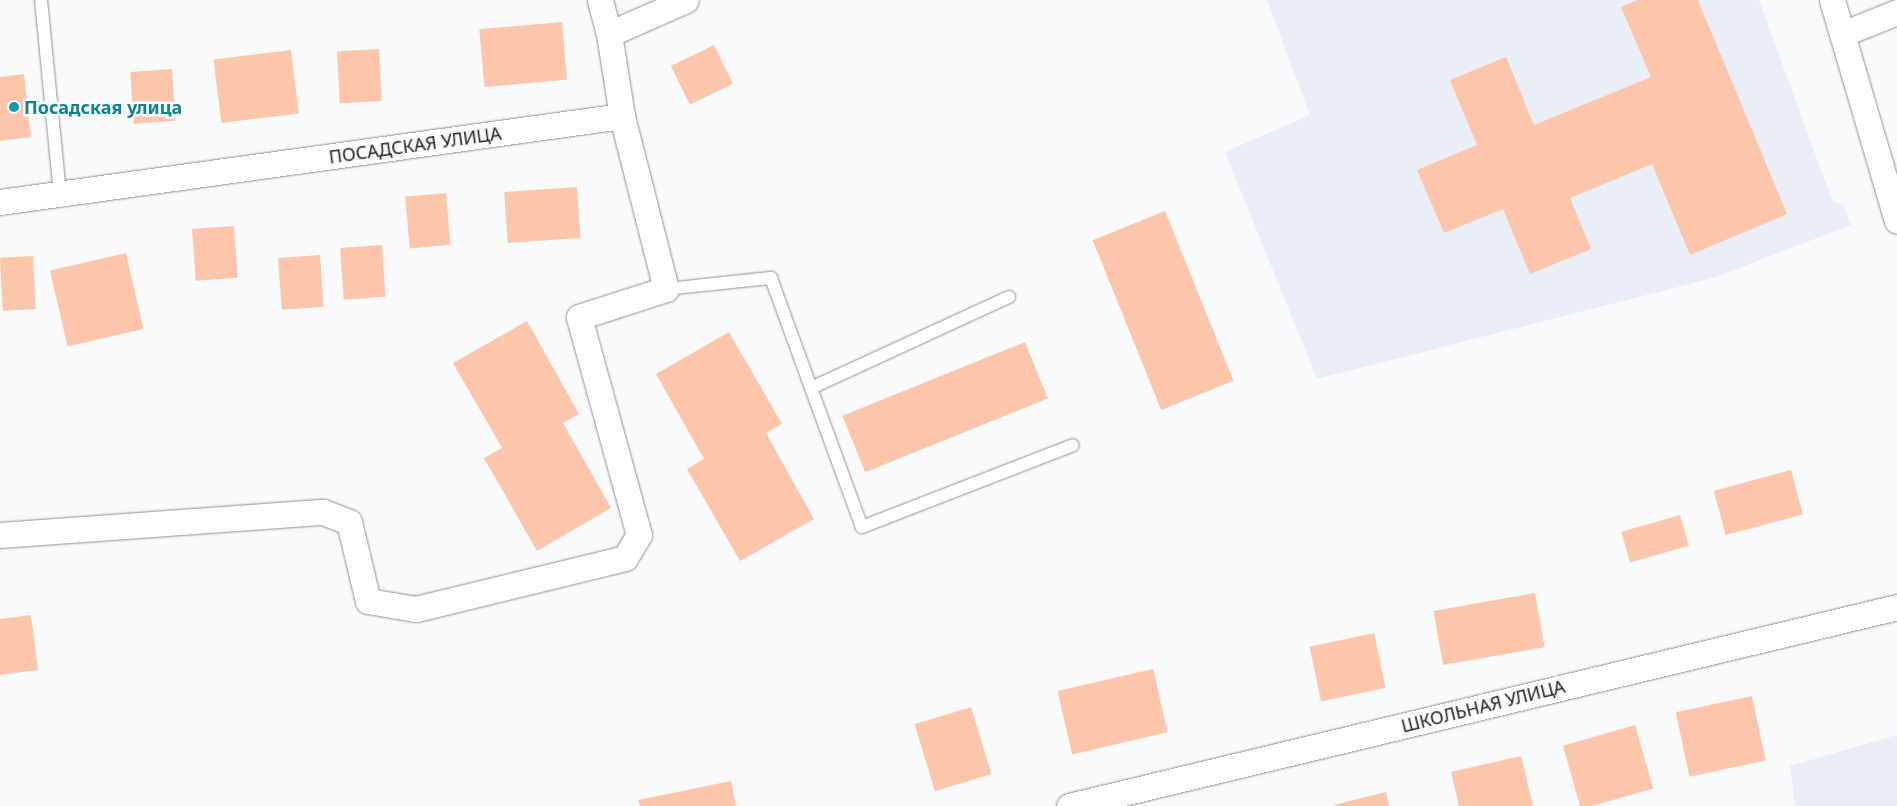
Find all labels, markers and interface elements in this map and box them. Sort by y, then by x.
place label: Посадская улица [24,96,182,118]
marker: Посадская улица [8,101,20,113]
street label: ПОСАДСКАЯ УЛИЦА [327,122,503,168]
street label: ШКОЛЬНАЯ УЛИЦА [1399,675,1567,737]

